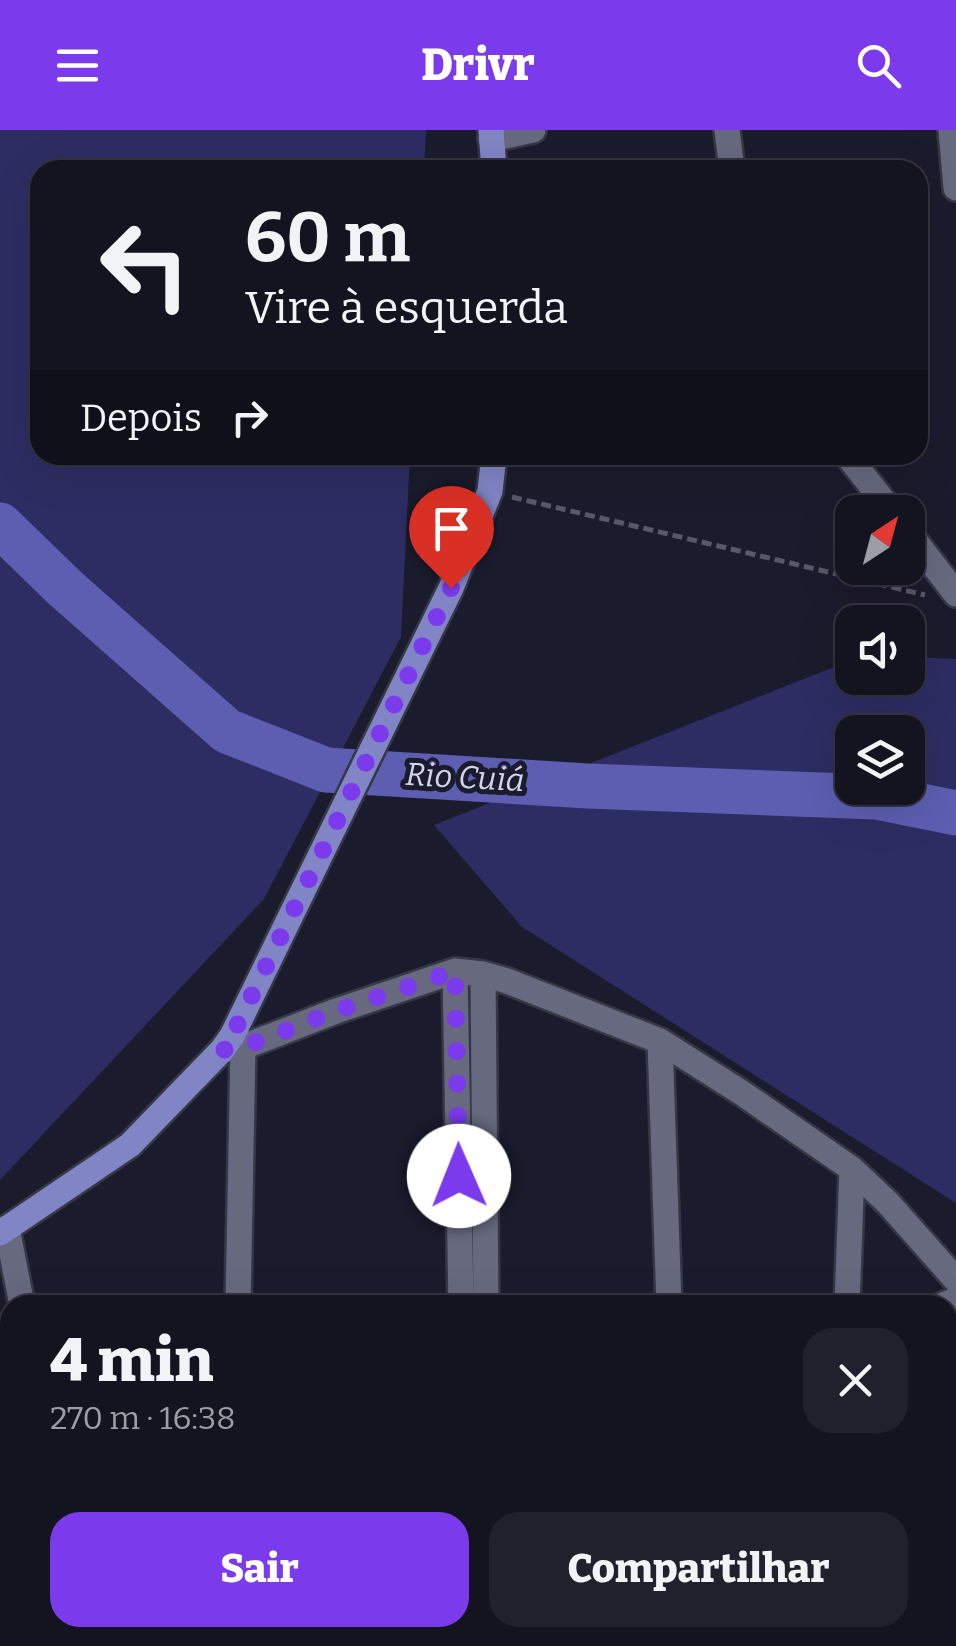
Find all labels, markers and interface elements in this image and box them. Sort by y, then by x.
icon: menu [50,38,105,93]
text: Drivr [421,38,535,92]
icon: search [851,38,906,93]
text: 60 m [245,196,410,280]
icon: left [80,200,210,330]
text: Vire à esquerda [245,281,568,335]
icon: right [222,390,277,445]
text: Depois [80,395,202,441]
pin [409,486,494,589]
north arrow [835,495,925,585]
map controls [835,495,925,805]
icon: arrive [424,501,479,556]
button: sound [835,605,925,695]
button: layers [835,715,925,805]
water label: Rio Cuiá [404,755,526,799]
position arrow [407,1124,511,1228]
text: 4 min [50,1325,213,1397]
button: close [803,1328,908,1433]
text: 270 m · 16:38 [50,1399,236,1437]
button: Sair [50,1512,469,1627]
button: Compartilhar [489,1512,908,1627]

